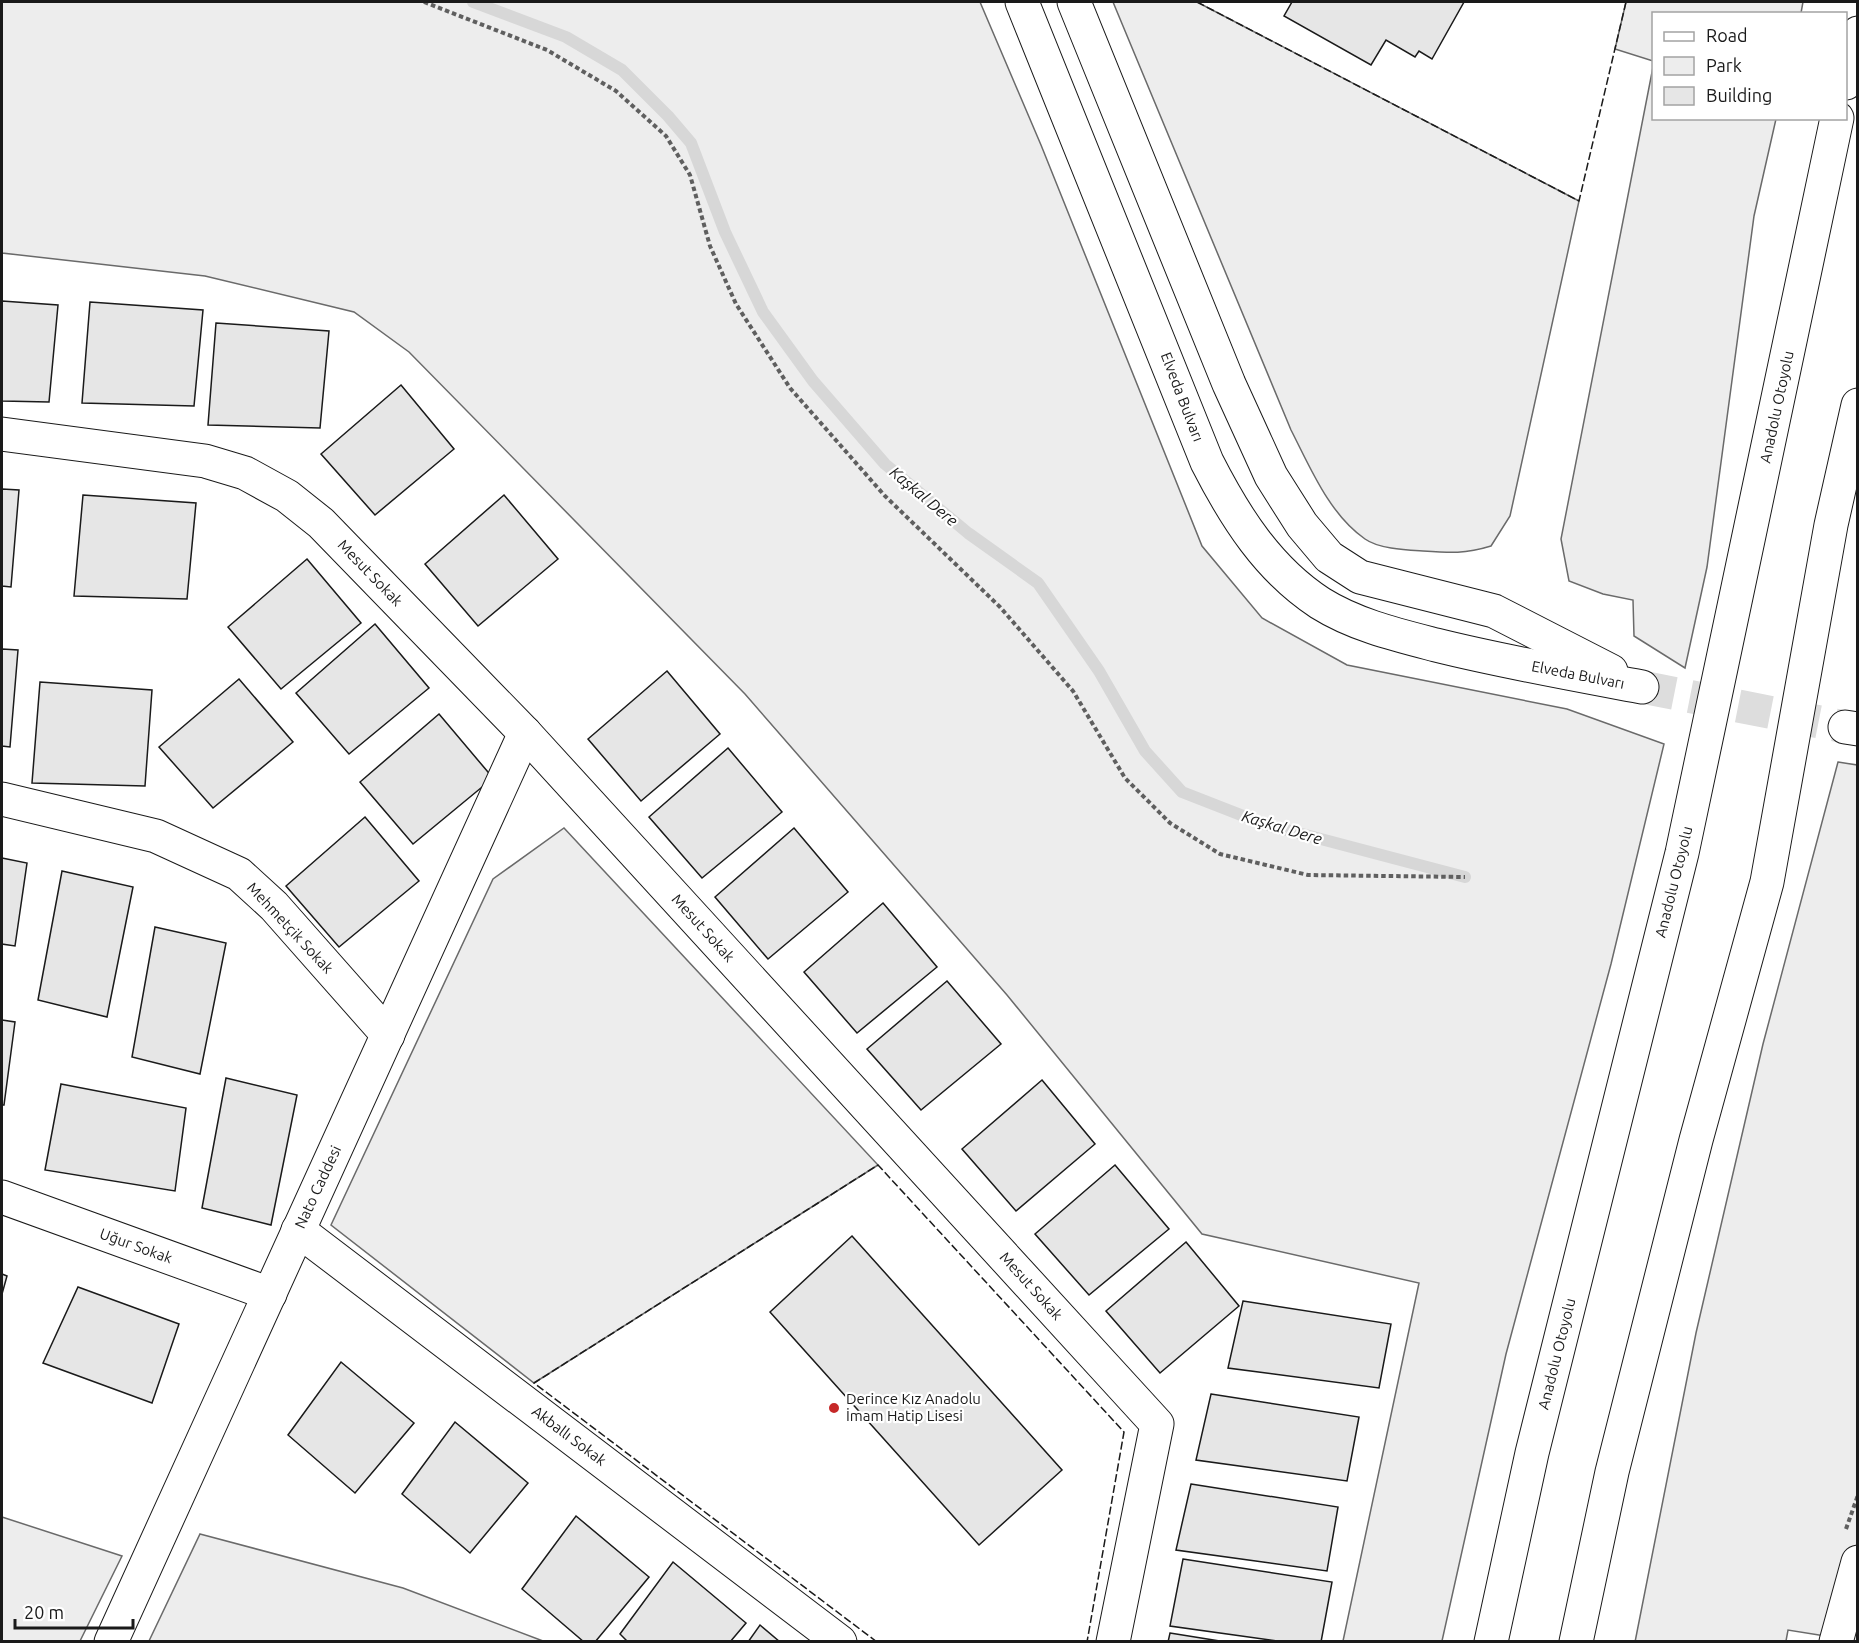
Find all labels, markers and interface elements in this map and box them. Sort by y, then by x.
legend [1652,12,1847,120]
text: Road [1706,25,1748,45]
text: Park [1706,55,1742,75]
text: Building [1706,85,1772,105]
street label: Anadolu Otoyolu [1756,349,1797,465]
street label: Elveda Bulvarı [1158,350,1207,444]
water label: Kaşkal Dere [886,462,962,530]
street label: Mesut Sokak [335,536,406,610]
street label: Elveda Bulvarı [1530,657,1626,692]
water label: Kaşkal Dere [1240,806,1324,848]
street label: Anadolu Otoyolu [1651,824,1696,939]
street label: Mehmetçik Sokak [244,879,337,977]
street label: Mesut Sokak [669,890,738,965]
street label: Nato Caddesi [291,1143,344,1231]
street label: Uğur Sokak [98,1225,175,1267]
street label: Mesut Sokak [997,1248,1066,1323]
street label: Anadolu Otoyolu [1534,1296,1579,1411]
place label: Derince Kız Anadolu İmam Hatip Lisesi [846,1390,981,1424]
marker: Derince Kız Anadolu İmam Hatip Lisesi [827,1401,841,1415]
street label: Akballı Sokak [529,1402,610,1469]
scale bar [15,1592,134,1630]
text: 20 m [24,1602,64,1622]

